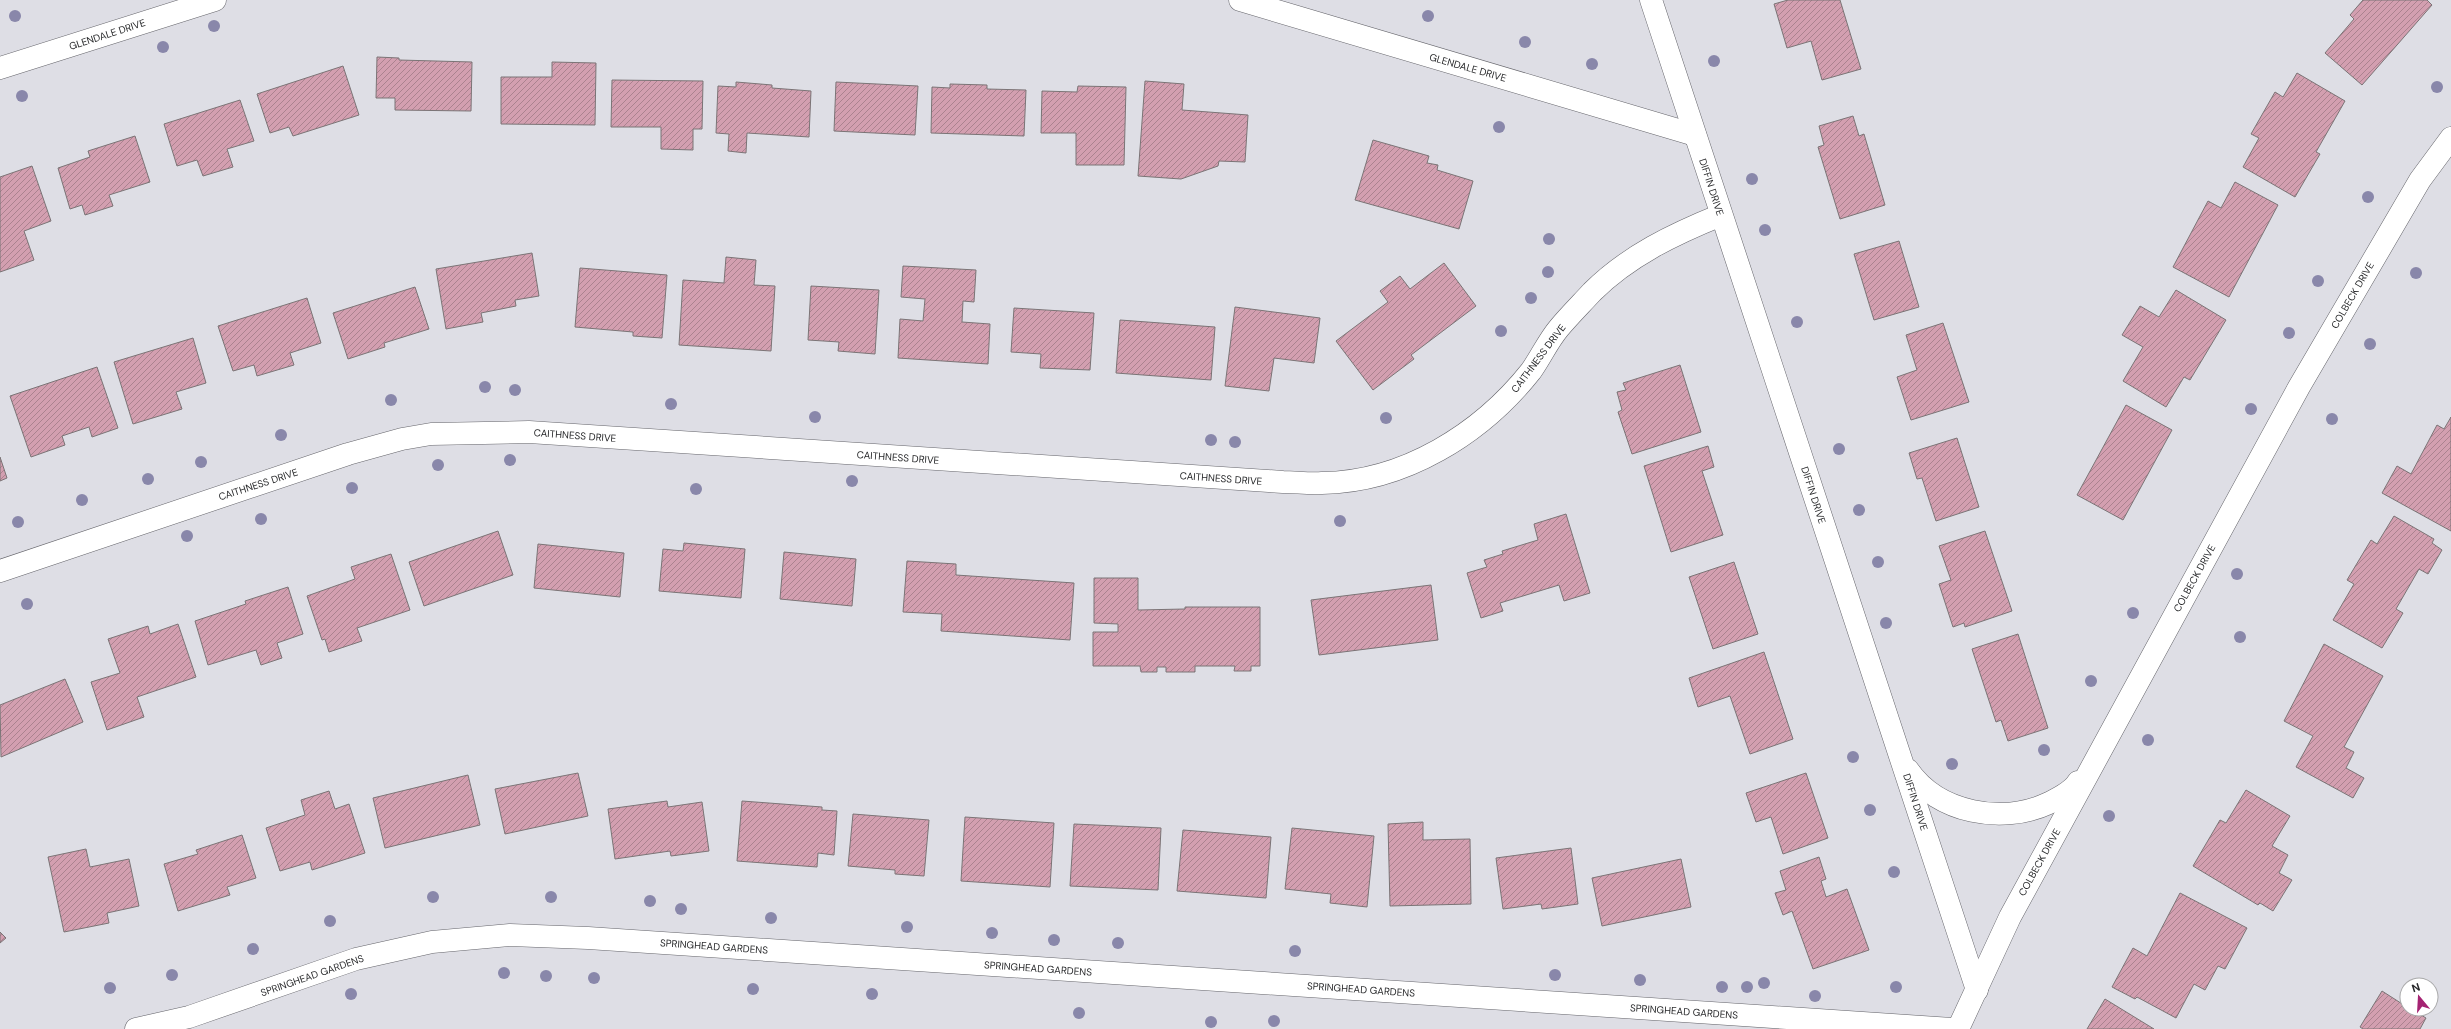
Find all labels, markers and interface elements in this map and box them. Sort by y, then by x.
street label: GLENDALE DRIVE [67,16,147,53]
street label: GLENDALE DRIVE [1428,50,1508,85]
street label: DIFFIN DRIVE [1696,157,1727,218]
street label: COLBECK DRIVE [2328,259,2377,331]
street label: CAITHNESS DRIVE [1508,321,1569,395]
street label: CAITHNESS DRIVE [533,426,617,445]
street label: CAITHNESS DRIVE [856,448,940,467]
street label: CAITHNESS DRIVE [217,465,300,503]
street label: DIFFIN DRIVE [1798,465,1829,526]
street label: CAITHNESS DRIVE [1179,469,1263,488]
street label: COLBECK DRIVE [2171,542,2218,614]
street label: DIFFIN DRIVE [1900,772,1931,833]
street label: COLBECK DRIVE [2016,826,2063,898]
street label: SPRINGHEAD GARDENS [659,936,769,957]
street label: SPRINGHEAD GARDENS [259,952,366,999]
street label: SPRINGHEAD GARDENS [983,958,1093,979]
north arrow [2399,977,2439,1017]
street label: SPRINGHEAD GARDENS [1306,979,1416,1000]
text: N [2410,980,2422,995]
street label: SPRINGHEAD GARDENS [1629,1001,1739,1022]

